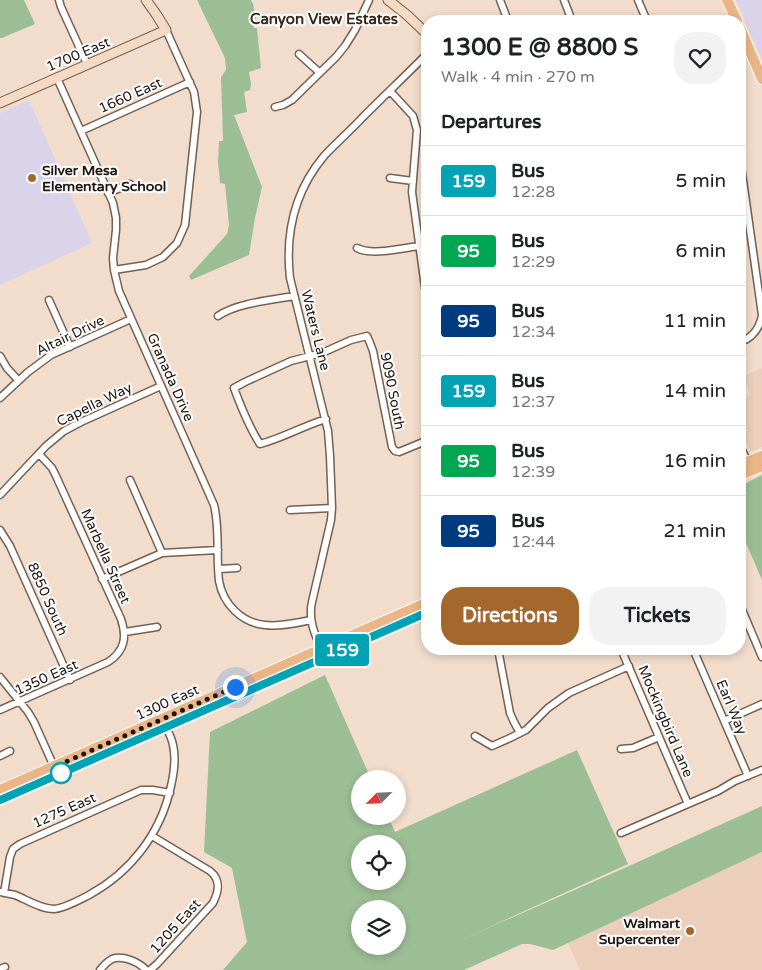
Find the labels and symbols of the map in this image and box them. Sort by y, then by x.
district label: Canyon View Estates [250,10,398,29]
street label: 1700 East [44,33,113,75]
street label: 1660 East [96,74,165,117]
place label: Silver Mesa Elementary School [42,162,166,195]
marker: Silver Mesa Elementary School [26,172,38,184]
street label: Waters Lane [297,288,334,372]
street label: Altair Drive [33,312,107,359]
street label: Granada Drive [143,330,198,424]
street label: 9090 South [377,351,408,431]
street label: Capella Way [54,379,135,430]
street label: Marbella Street [77,506,134,607]
street label: 8850 South [24,560,71,638]
line badge: 159 [313,634,371,666]
street label: 1350 East [12,656,81,699]
street label: Mockingbird Lane [634,663,697,780]
your location [223,675,248,700]
street label: Earl Way [712,677,751,738]
street label: 1300 East [133,681,202,724]
unlabelled marker [50,762,72,784]
north arrow [351,770,406,825]
street label: 1275 East [30,789,99,832]
street label: 1205 East [146,895,205,957]
place label: Walmart Supercenter [599,915,681,948]
marker: Walmart Supercenter [684,925,696,937]

